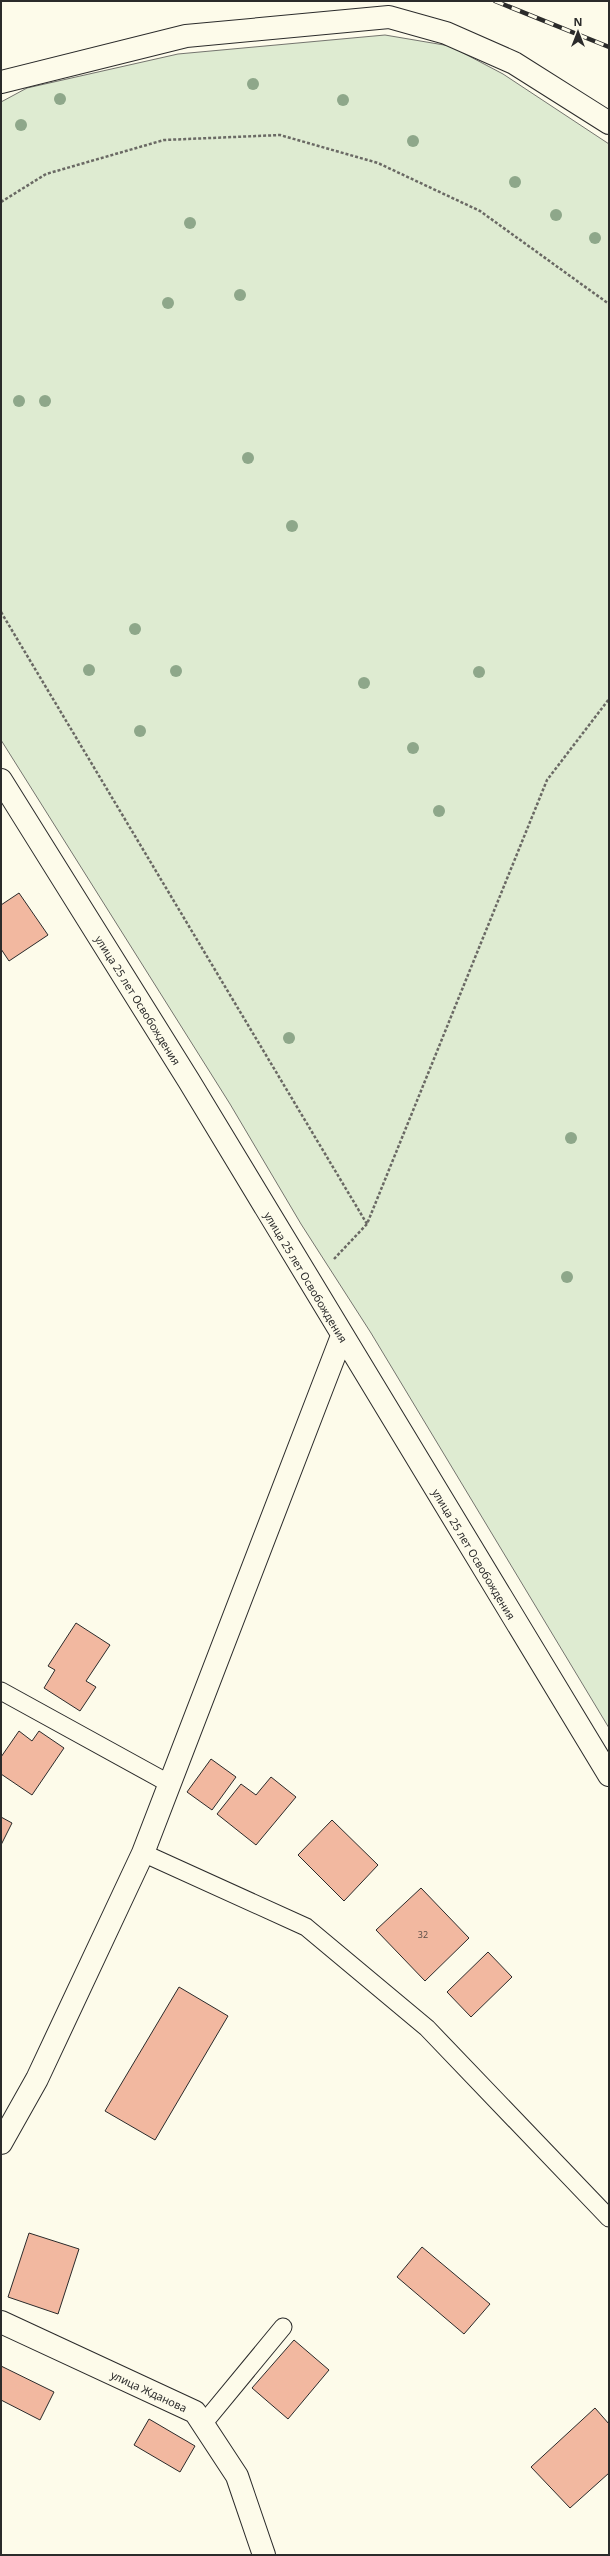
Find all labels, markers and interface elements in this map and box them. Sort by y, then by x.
north arrow [558,12,598,52]
text: N [574,14,582,29]
street label: улица 25 лет Освобождения [92,932,184,1068]
street label: улица 25 лет Освобождения [261,1209,351,1345]
street label: улица 25 лет Освобождения [429,1486,519,1622]
house number: 32 [418,1928,428,1941]
street label: улица Жданова [108,2367,190,2415]

